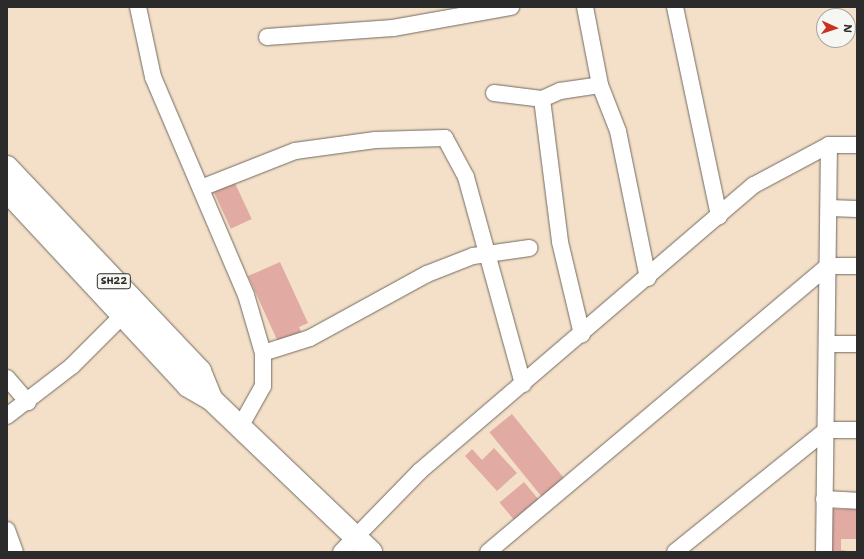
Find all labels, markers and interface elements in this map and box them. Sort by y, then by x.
north arrow [816,8,856,48]
text: N [840,24,855,33]
road number: SH22 [96,273,132,289]

